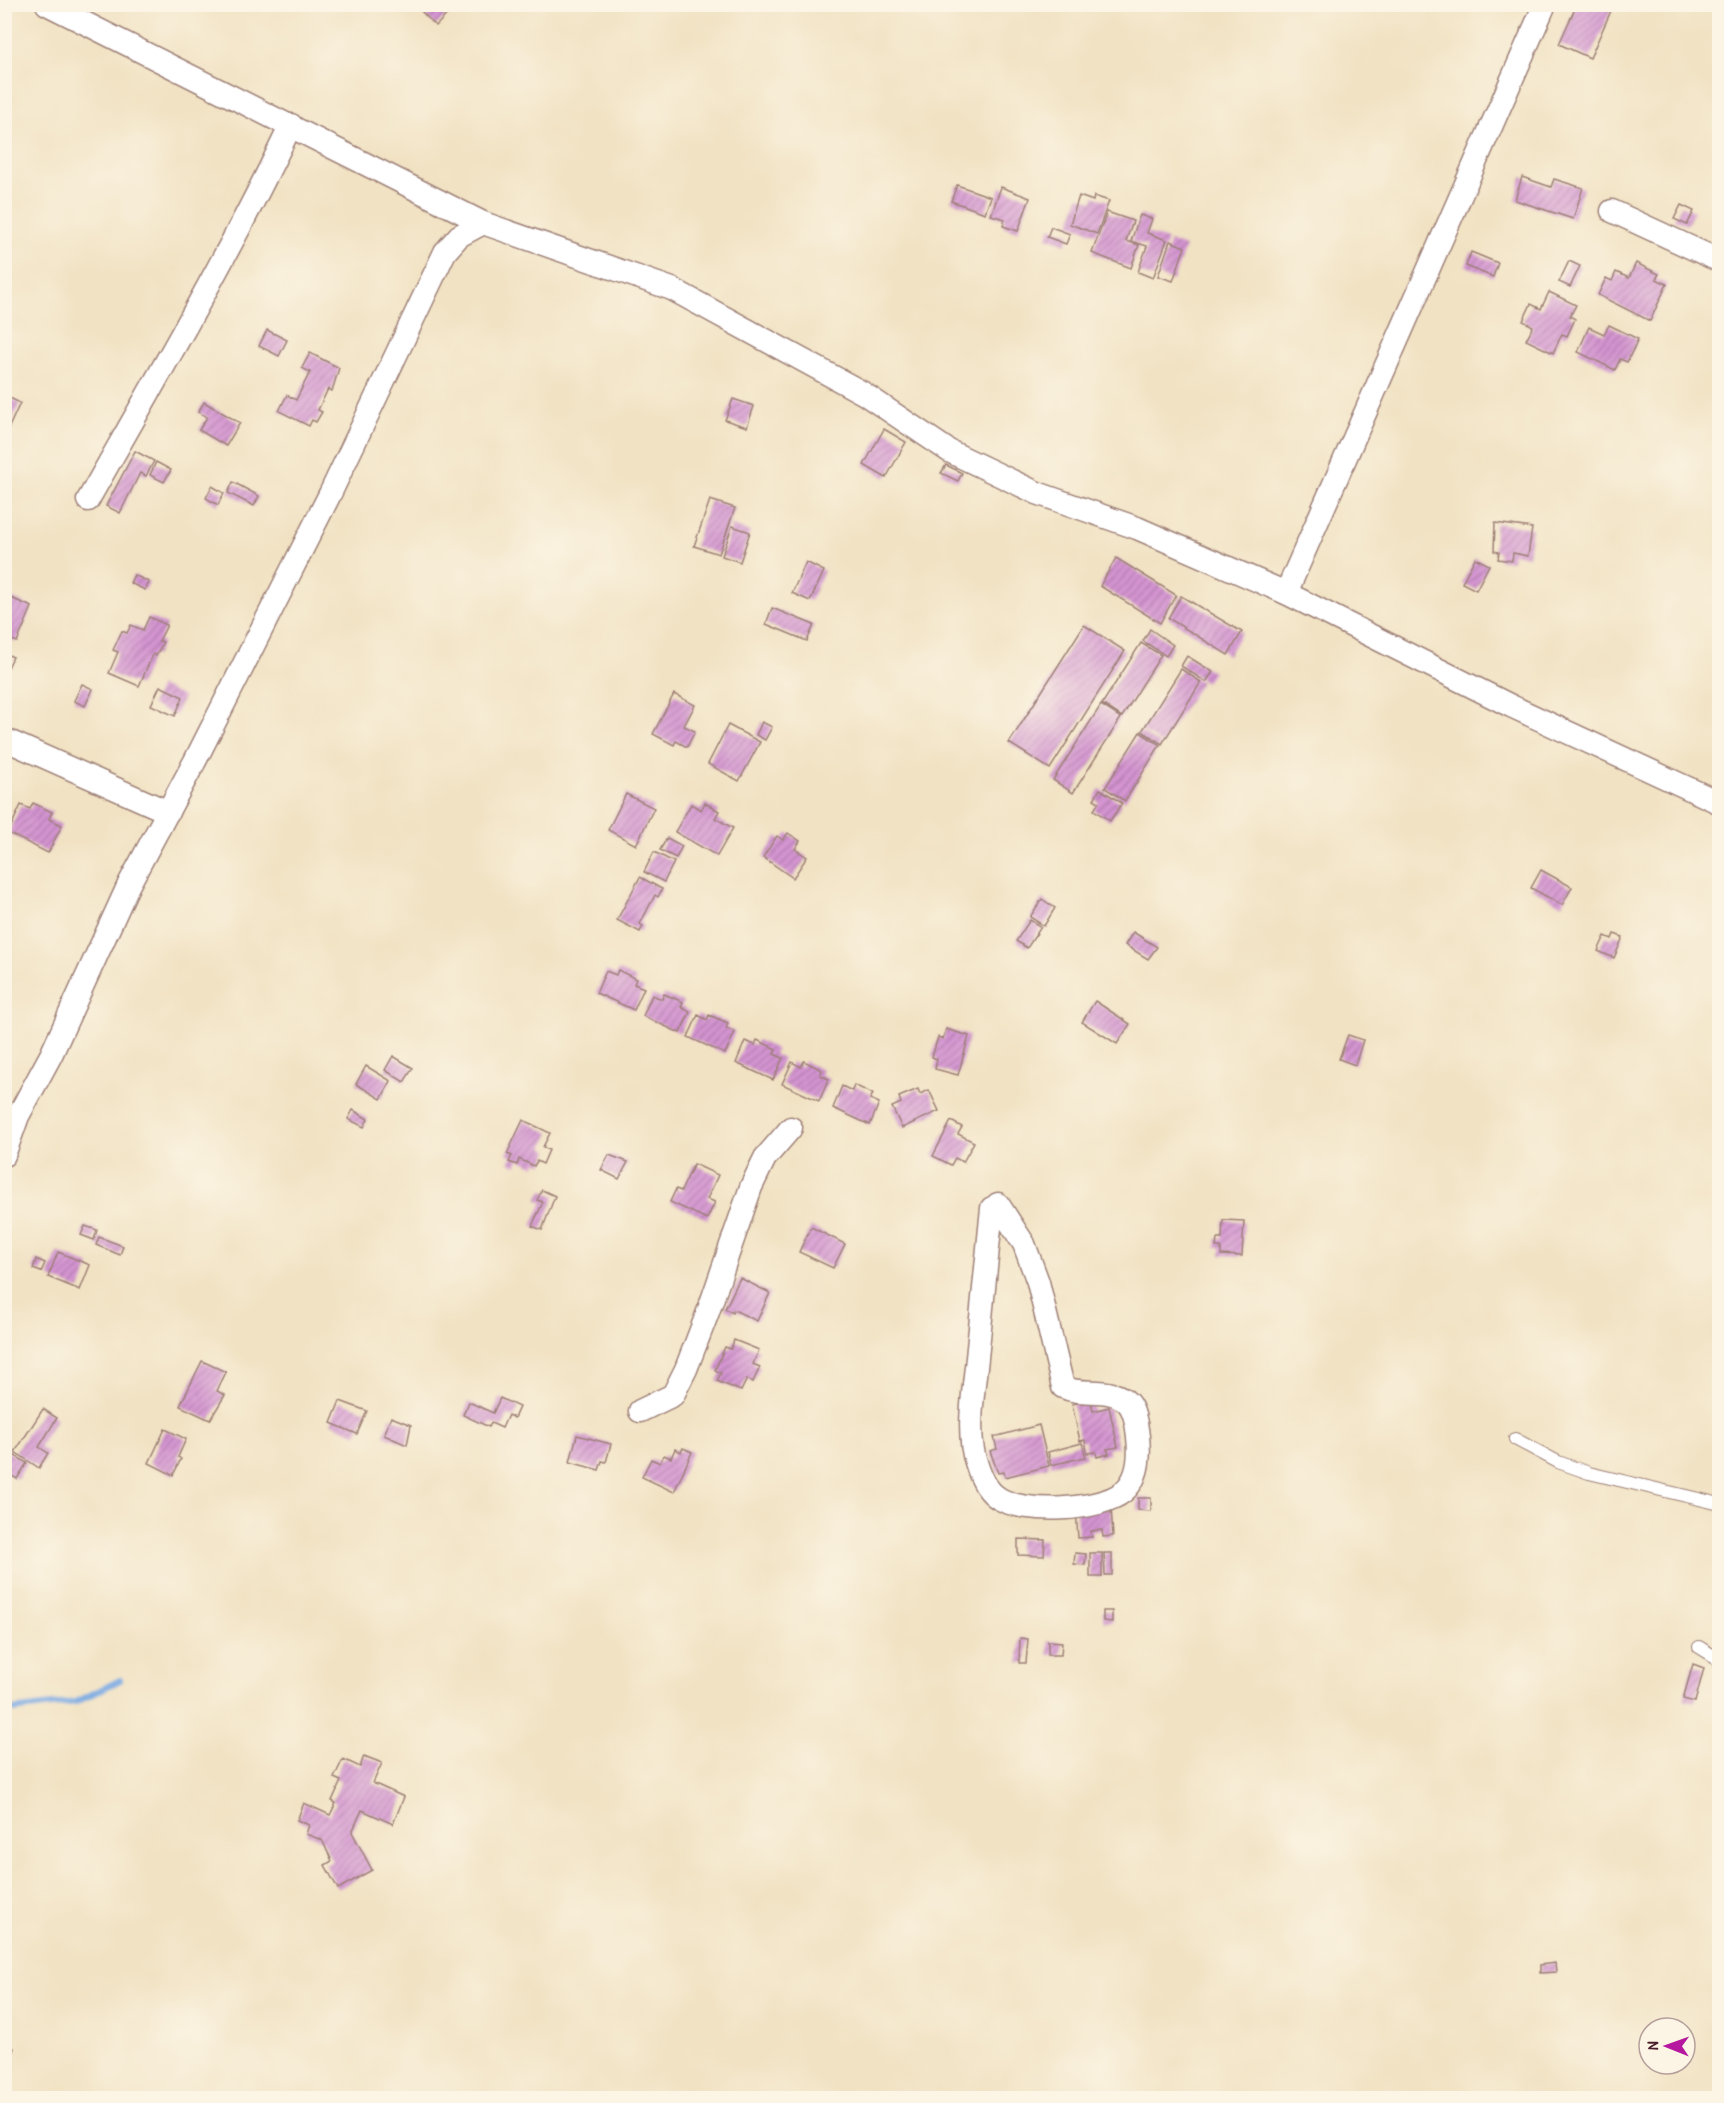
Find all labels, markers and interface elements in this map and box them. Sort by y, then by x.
north arrow [1637,2016,1697,2076]
text: N [1641,2041,1663,2050]

